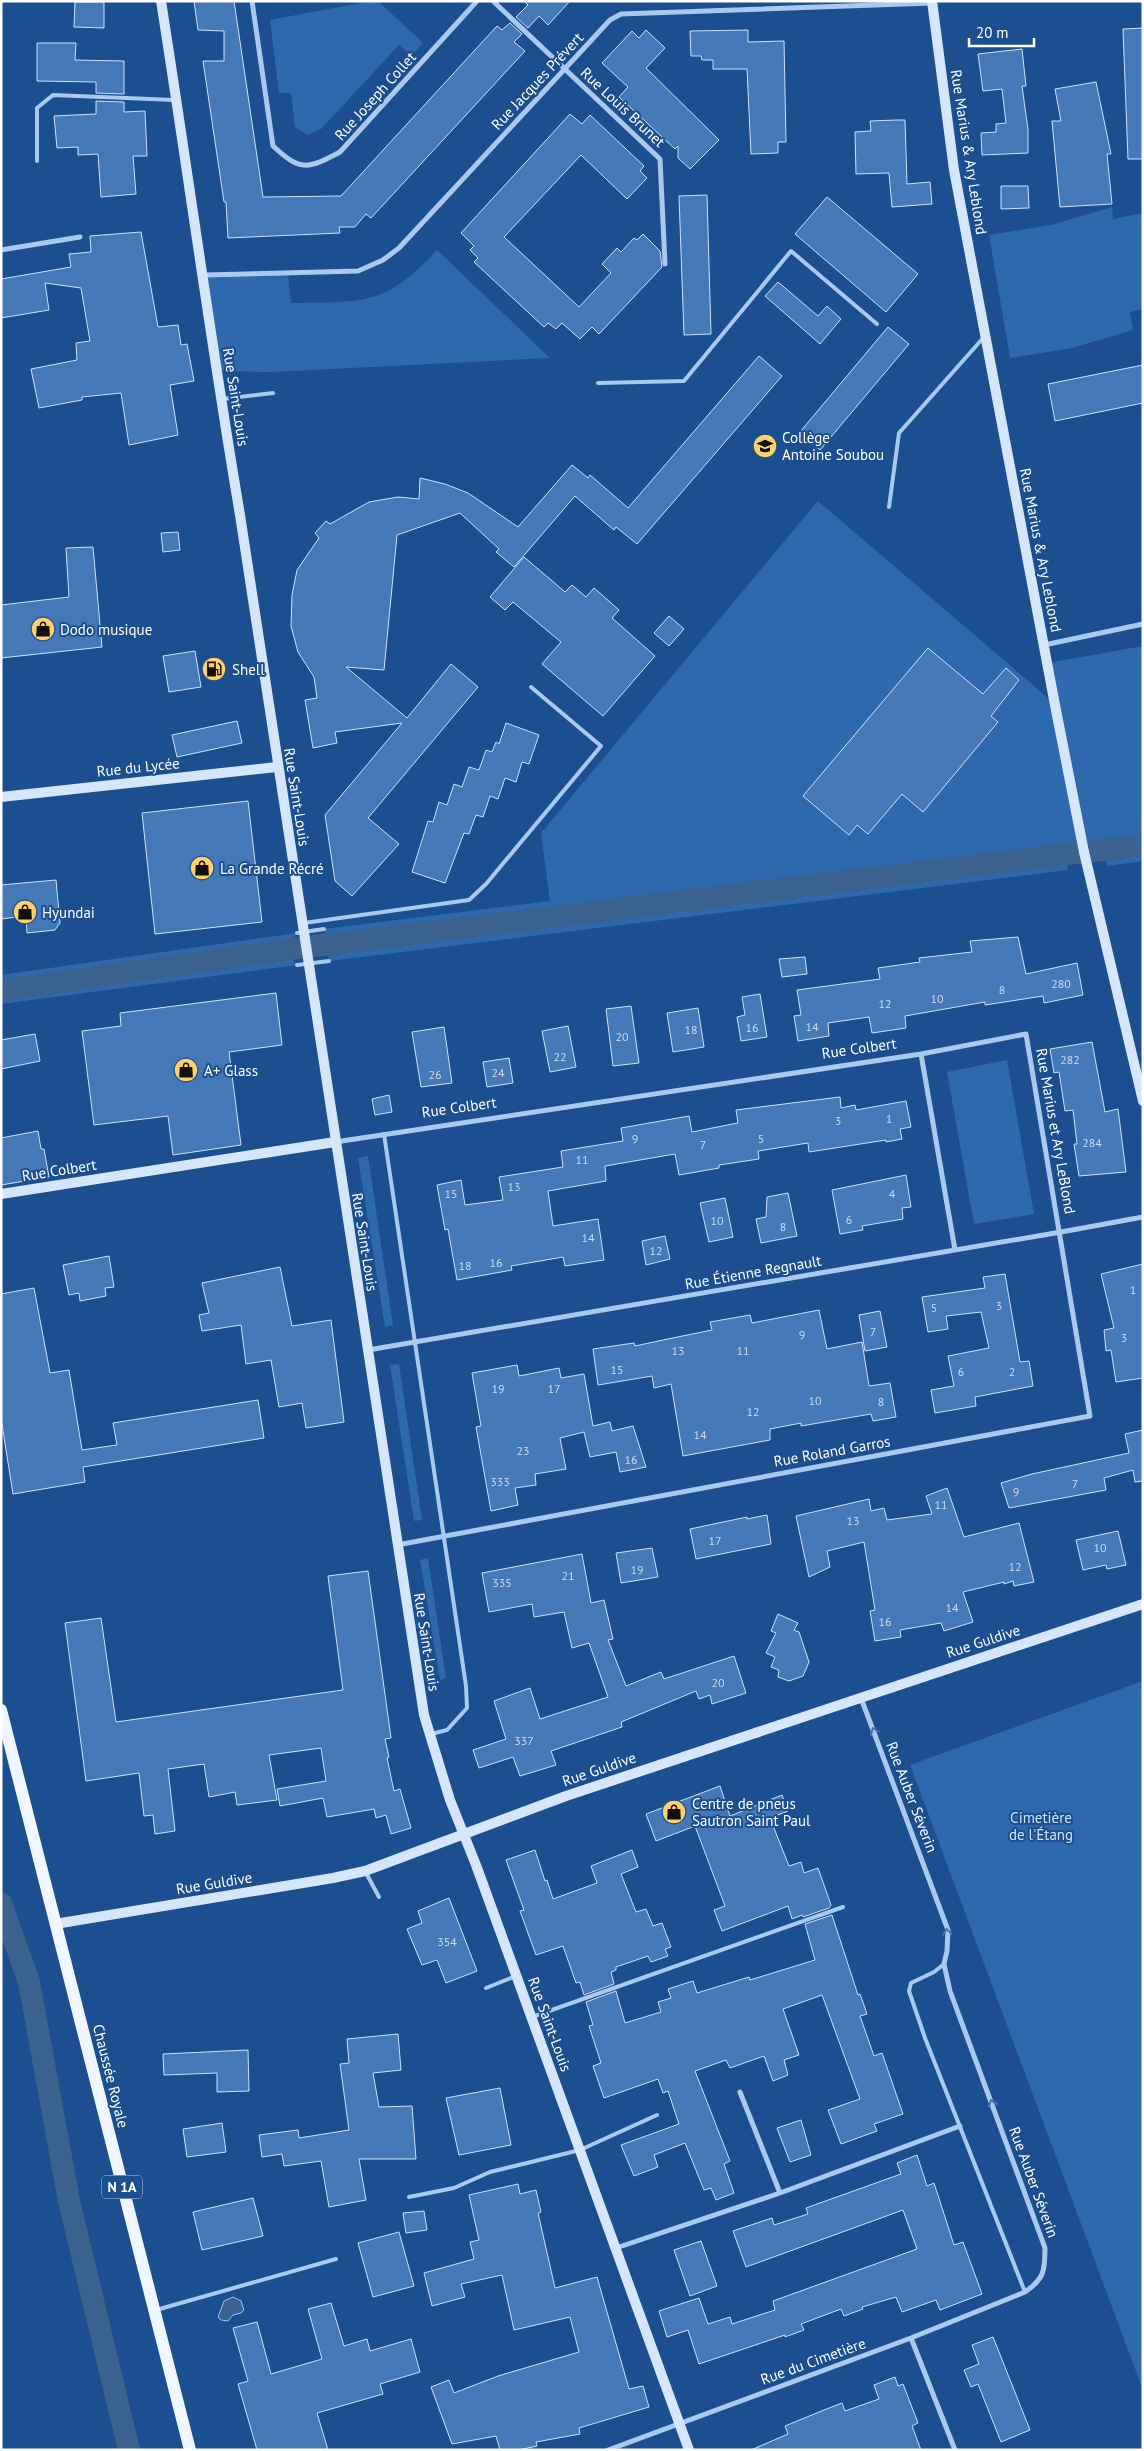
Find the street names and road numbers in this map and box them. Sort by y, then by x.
street label: Rue Jacques Prévert [487,28,587,134]
street label: Rue Joseph Collet [330,48,420,144]
street label: Rue Louis Brunet [577,63,669,151]
street label: Rue Marius & Ary Leblond [947,68,991,236]
street label: Rue Saint-Louis [219,346,253,448]
street label: Rue Marius & Ary Leblond [1016,466,1066,634]
street label: Rue Saint-Louis [280,746,314,848]
street label: Rue du Lycée [96,753,180,781]
street label: Rue Colbert [820,1033,898,1063]
street label: Rue Marius et Ary LeBlond [1032,1047,1080,1215]
street label: Rue Colbert [420,1092,498,1122]
street label: Rue Colbert [20,1155,98,1185]
street label: Rue Saint-Louis [348,1191,382,1293]
street label: Rue Étienne Regnault [683,1251,823,1293]
street label: Rue Roland Garros [772,1431,892,1471]
street label: Rue Saint-Louis [410,1591,444,1693]
street label: Rue Guldive [943,1620,1023,1662]
street label: Rue Auber Séverin [882,1739,942,1855]
street label: Rue Guldive [560,1747,638,1791]
street label: Rue Guldive [175,1868,253,1898]
street label: Rue Saint-Louis [524,1974,576,2074]
street label: Chaussée Royale [89,2022,133,2130]
street label: Rue Auber Séverin [1005,2124,1063,2240]
road number: N 1A [102,2176,142,2198]
street label: Rue du Cimetière [758,2333,868,2389]

